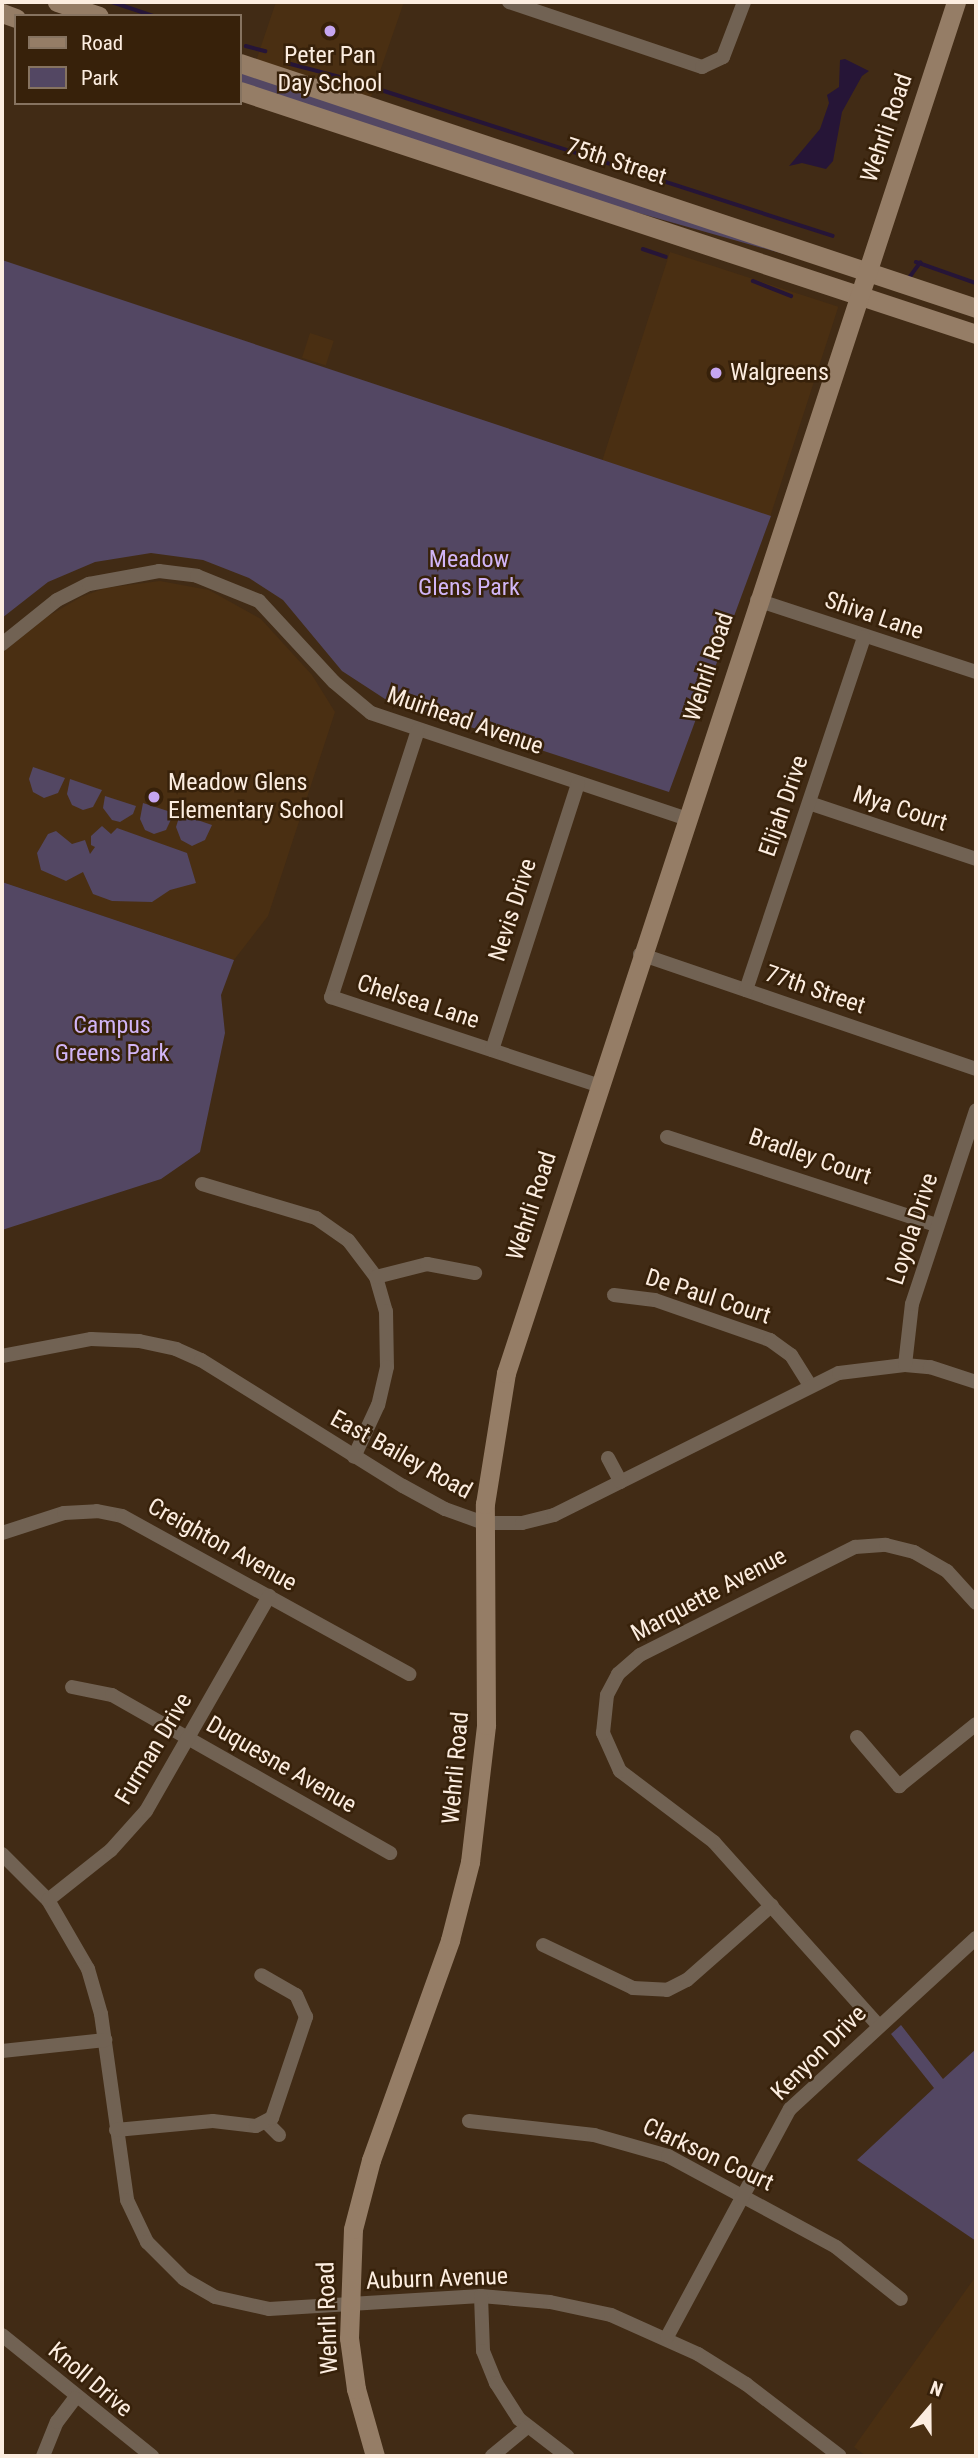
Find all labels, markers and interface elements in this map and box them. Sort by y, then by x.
legend [14,14,242,105]
marker: Peter Pan Day School [322,23,338,39]
text: Road [81,31,123,55]
place label: Peter Pan Day School [277,42,383,98]
text: Park [81,66,118,90]
street label: Wehrli Road [855,70,919,186]
street label: 75th Street [562,132,670,192]
place label: Walgreens [730,359,829,387]
marker: Walgreens [708,365,724,381]
park label: Meadow Glens Park [418,546,520,602]
street label: Shiva Lane [821,586,927,646]
street label: Wehrli Road [678,609,740,725]
street label: Muirhead Avenue [383,681,547,761]
street label: Elijah Drive [753,752,815,860]
place label: Meadow Glens Elementary School [168,769,344,825]
street label: Mya Court [849,780,951,838]
marker: Meadow Glens Elementary School [146,789,162,805]
street label: Nevis Drive [483,855,543,965]
street label: 77th Street [761,959,869,1021]
street label: Chelsea Lane [353,969,483,1035]
park label: Campus Greens Park [55,1012,169,1068]
street label: Bradley Court [745,1123,875,1191]
street label: Wehrli Road [501,1148,563,1264]
street label: Loyola Drive [881,1170,945,1288]
street label: De Paul Court [642,1263,774,1331]
street label: East Bailey Road [325,1404,477,1506]
street label: Creighton Avenue [142,1492,302,1598]
street label: Marquette Avenue [626,1542,792,1648]
street label: Furman Drive [110,1688,198,1810]
street label: Duquesne Avenue [201,1710,361,1820]
street label: Wehrli Road [437,1711,475,1825]
street label: Kenyon Drive [765,1999,873,2107]
street label: Clarkson Court [638,2112,778,2198]
street label: Wehrli Road [312,2261,344,2375]
street label: Auburn Avenue [365,2262,509,2296]
street label: Knoll Drive [42,2337,138,2423]
north arrow [894,2374,964,2444]
text: N [927,2376,946,2402]

